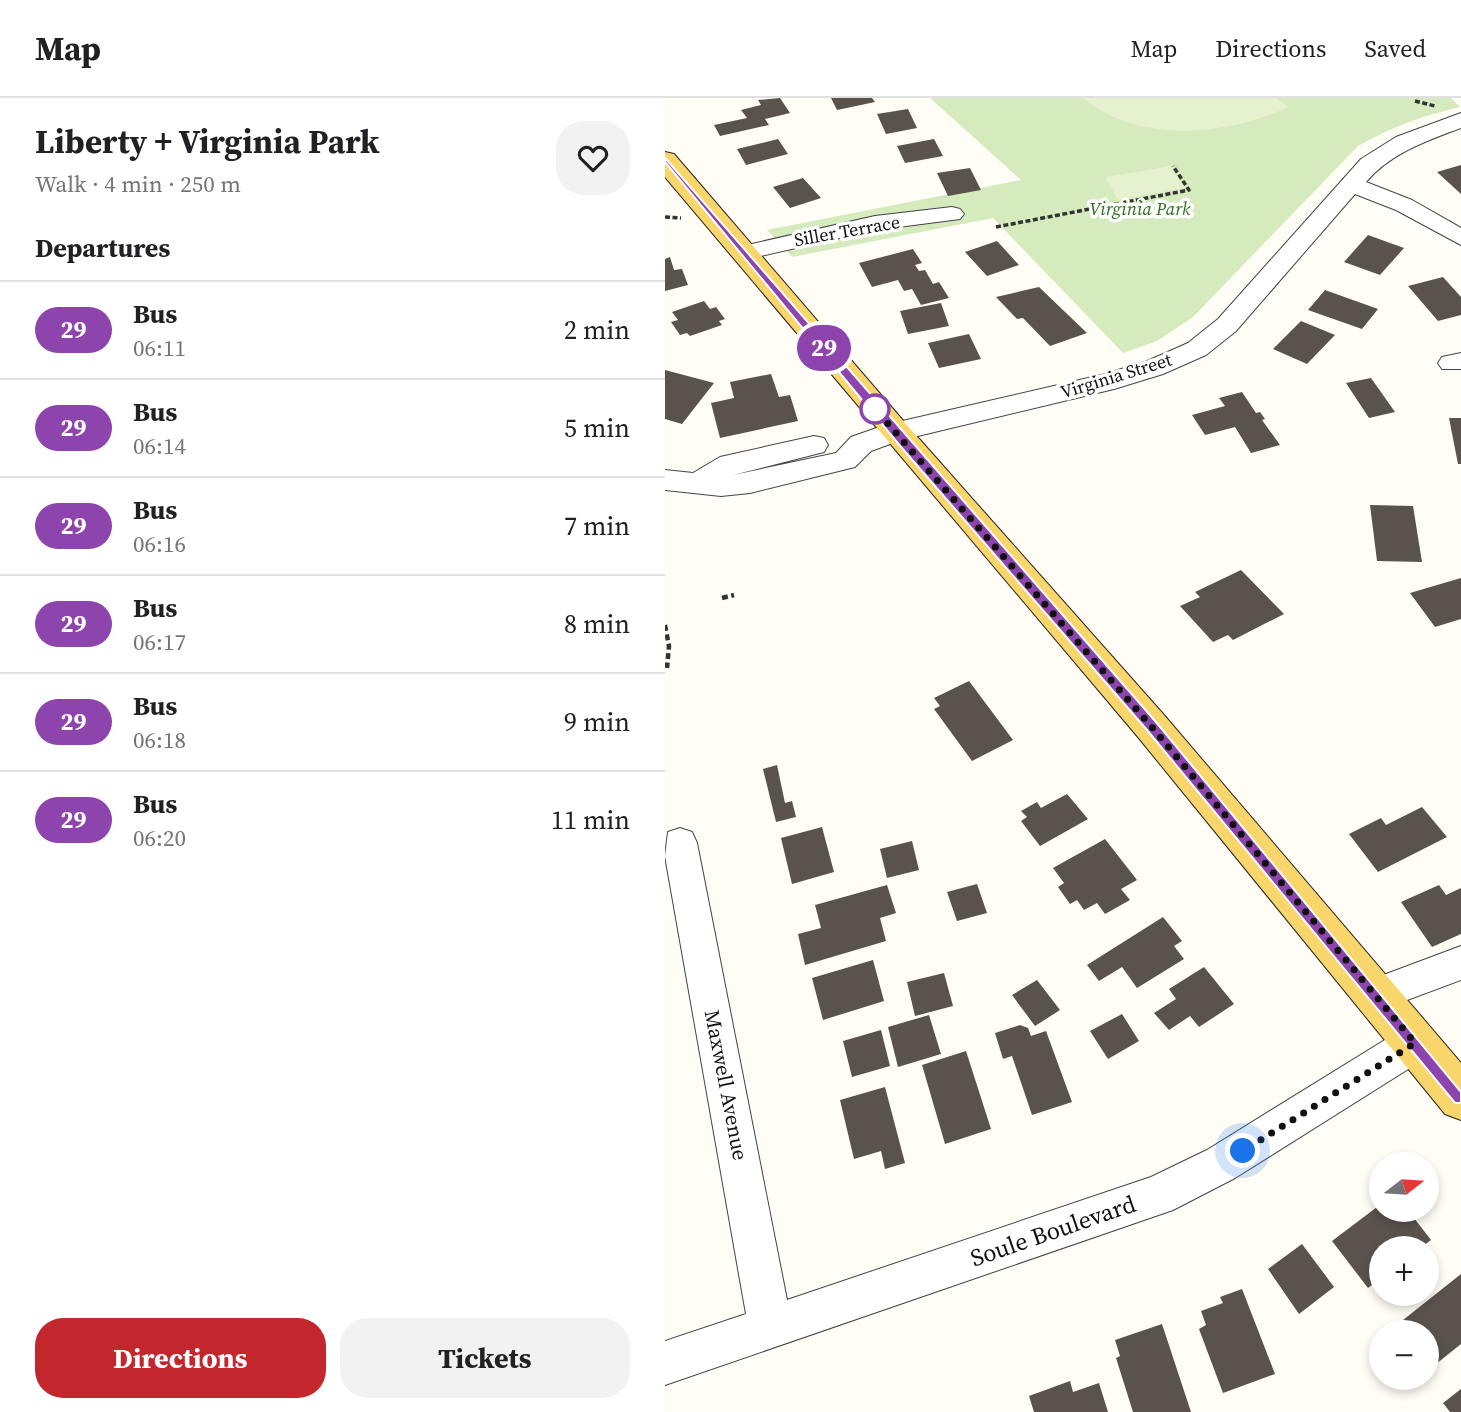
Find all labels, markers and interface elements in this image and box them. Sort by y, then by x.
text: Map [35,26,101,71]
text: Map [1130,32,1177,65]
text: Directions [1215,32,1326,65]
text: Saved [1364,32,1426,65]
text: Liberty + Virginia Park [35,119,380,164]
button: heart [556,121,630,195]
text: Walk · 4 min · 250 m [35,168,241,200]
park label: Virginia Park [1089,196,1191,221]
street label: Siller Terrace [792,209,902,252]
text: Departures [35,230,170,266]
text: Bus [133,296,177,332]
text: 2 min [564,312,630,348]
text: 29 [60,313,87,346]
line badge: 29 [793,325,855,371]
text: 29 [811,331,837,364]
text: 06:11 [133,332,186,364]
street label: Virginia Street [1057,347,1175,404]
text: Bus [133,394,177,430]
unlabelled marker [860,394,890,424]
text: 5 min [564,410,630,446]
text: 29 [60,411,87,444]
text: 06:14 [133,430,186,462]
text: Bus [133,492,177,528]
text: 7 min [564,508,630,544]
text: 29 [60,509,87,542]
text: 06:16 [133,528,186,560]
text: Bus [133,590,177,626]
text: 8 min [564,606,630,642]
text: 29 [60,607,87,640]
text: 06:17 [133,626,186,658]
text: Bus [133,688,177,724]
text: 9 min [564,704,630,740]
text: 29 [60,705,87,738]
text: 06:18 [133,724,186,756]
text: Bus [133,786,177,822]
text: 11 min [551,802,630,838]
text: 29 [60,803,87,836]
text: 06:20 [133,822,186,854]
street label: Maxwell Avenue [698,1007,755,1163]
your location [1225,1133,1260,1168]
north arrow [1369,1152,1439,1222]
map controls [1369,1152,1439,1390]
street label: Soule Boulevard [966,1187,1140,1274]
button: + [1369,1236,1439,1306]
button: Directions [35,1318,326,1398]
button: Tickets [340,1318,630,1398]
button: − [1369,1320,1439,1390]

